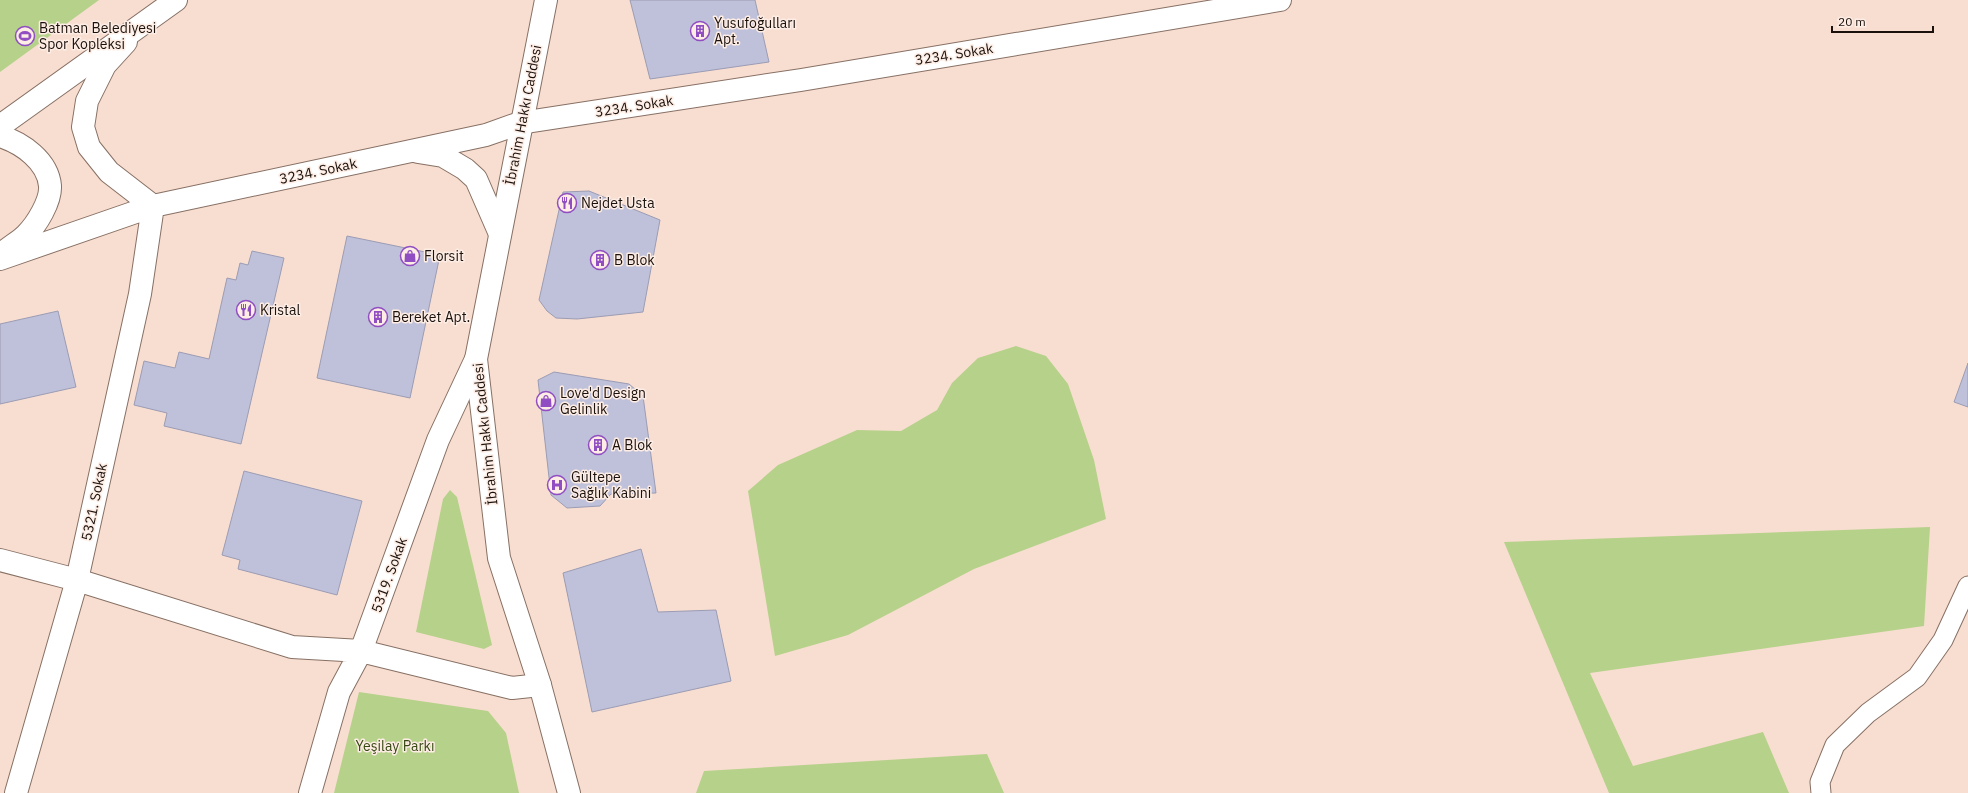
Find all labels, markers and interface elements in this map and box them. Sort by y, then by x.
scale bar [1832,8,1933,34]
place label: Yusufoğulları Apt. [714,14,796,48]
text: 20 m [1838,14,1866,29]
place label: Batman Belediyesi Spor Kopleksi [39,19,156,53]
building icon: Yusufoğulları Apt. [689,20,711,42]
sports icon: Batman Belediyesi Spor Kopleksi [14,25,36,47]
street label: 3234. Sokak [914,39,995,69]
street label: İbrahim Hakkı Caddesi [501,43,545,187]
street label: 3234. Sokak [594,91,675,121]
street label: 3234. Sokak [278,154,359,188]
restaurant icon: Nejdet Usta [556,192,578,214]
place label: Nejdet Usta [581,194,655,212]
shop icon: Florsit [399,245,421,267]
place label: Florsit [424,247,464,265]
building icon: B Blok [589,249,611,271]
place label: B Blok [614,251,655,269]
restaurant icon: Kristal [235,299,257,321]
place label: Kristal [260,301,300,319]
building icon: Bereket Apt. [367,306,389,328]
place label: Bereket Apt. [392,308,470,326]
street label: İbrahim Hakkı Caddesi [469,362,501,506]
place label: Love'd Design Gelinlik [560,384,646,418]
shop icon: Love'd Design Gelinlik [535,390,557,412]
building icon: A Blok [587,434,609,456]
place label: A Blok [612,436,653,454]
street label: 5321. Sokak [77,461,111,542]
place label: Gültepe Sağlık Kabini [571,468,651,502]
hospital icon: Gültepe Sağlık Kabini [546,474,568,496]
street label: 5319. Sokak [367,534,411,615]
park label: Yeşilay Parkı [356,737,434,755]

